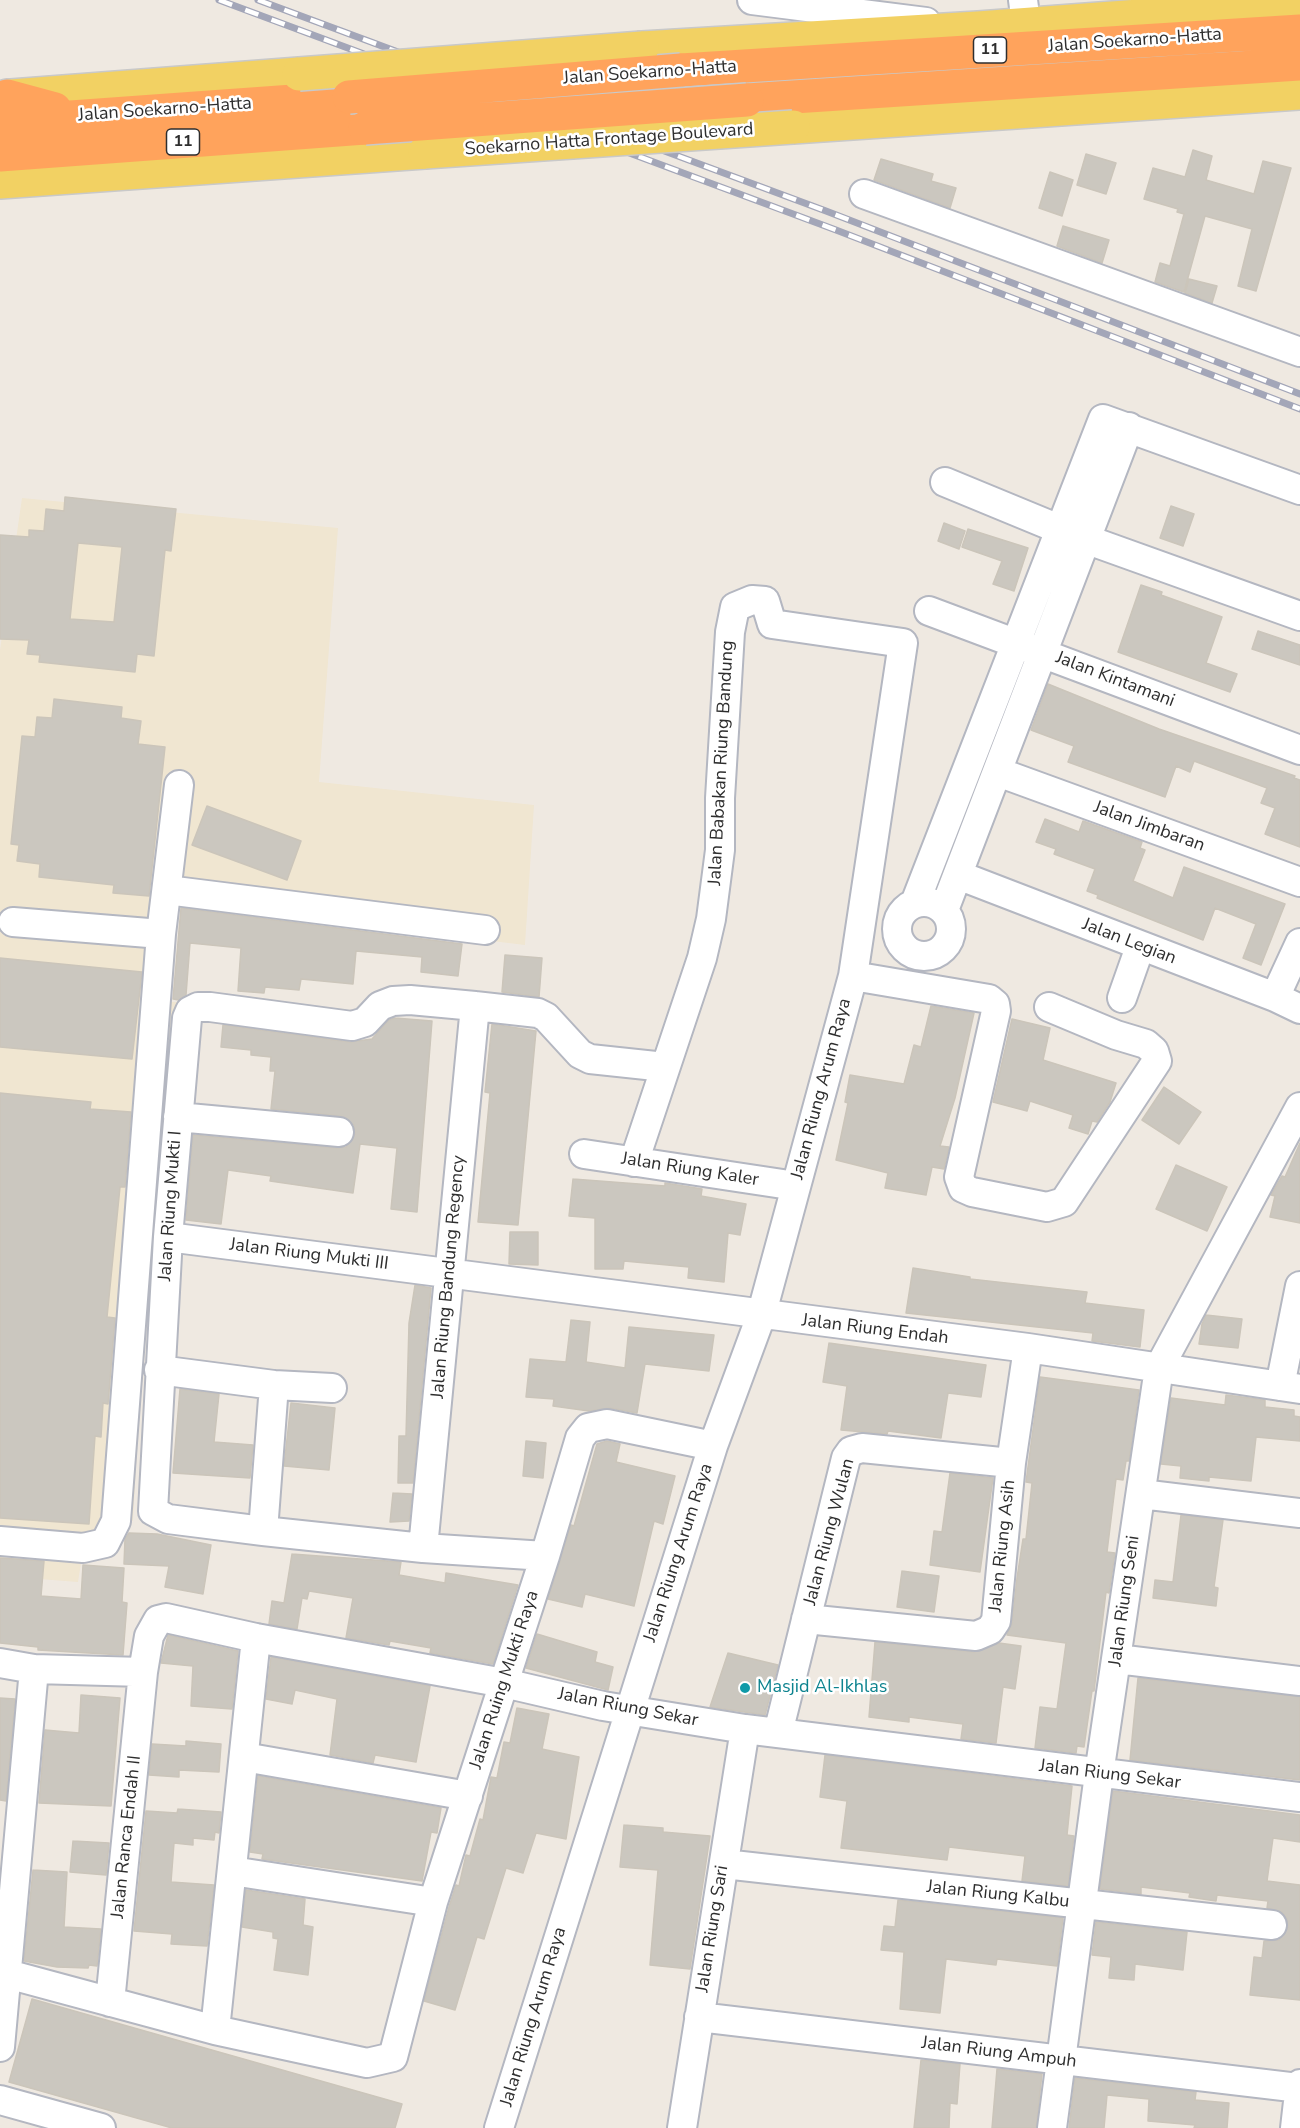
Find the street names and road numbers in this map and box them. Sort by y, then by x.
street label: Jalan Soekarno-Hatta [1048,24,1222,58]
road number: 11 [974,37,1006,63]
street label: Jalan Soekarno-Hatta [563,56,737,90]
street label: Jalan Soekarno-Hatta [78,93,252,127]
street label: Soekarno Hatta Frontage Boulevard [464,119,754,161]
road number: 11 [166,129,200,155]
street label: Jalan Babakan Riung Bandung [705,640,739,886]
street label: Jalan Kintamani [1052,647,1178,713]
street label: Jalan Jimbaran [1090,797,1208,857]
street label: Jalan Legian [1079,914,1179,970]
street label: Jalan Riung Arum Raya [787,996,857,1182]
street label: Jalan Riung Mukti I [155,1130,187,1282]
street label: Jalan Riung Kaler [620,1148,760,1192]
street label: Jalan Riung Bandung Regency [428,1154,470,1400]
street label: Jalan Riung Mukti III [228,1235,390,1275]
street label: Jalan Riung Endah [800,1310,950,1350]
street label: Jalan Riung Wulan [800,1456,860,1608]
street label: Jalan Riung Arum Raya [640,1461,718,1645]
street label: Jalan Riung Asih [985,1479,1021,1613]
street label: Jalan Riung Seni [1105,1534,1145,1668]
street label: Jalan Ruing Mukti Raya [466,1588,544,1772]
street label: Jalan Riung Sekar [556,1684,700,1732]
street label: Jalan Ranca Endah II [108,1754,146,1920]
street label: Jalan Riung Sekar [1038,1756,1182,1794]
street label: Jalan Riung Sari [692,1864,734,1994]
street label: Jalan Riung Kalbu [926,1877,1070,1913]
street label: Jalan Riung Arum Raya [496,1925,572,2109]
street label: Jalan Riung Ampuh [920,2033,1078,2073]

